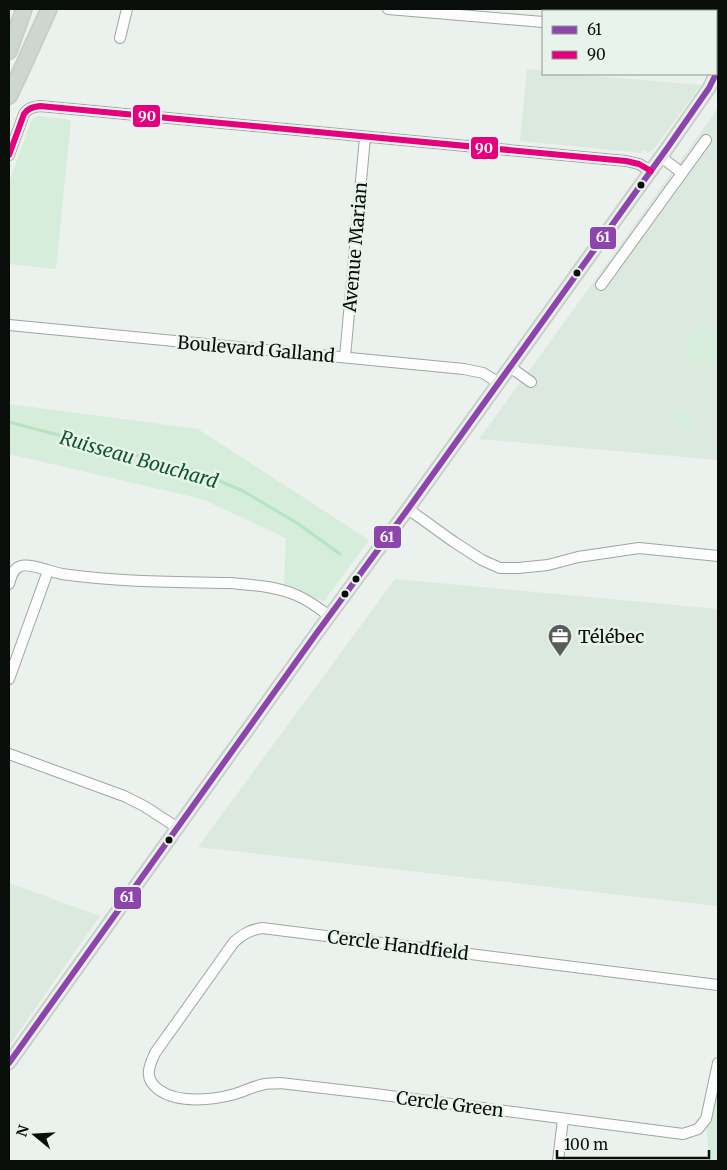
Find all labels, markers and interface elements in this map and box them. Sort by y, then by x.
legend [542,10,717,75]
text: 61 [587,20,602,39]
text: 90 [587,45,606,64]
line badge: 90 [132,104,161,128]
text: 90 [138,107,156,125]
line badge: 90 [470,136,499,160]
text: 90 [475,139,493,157]
unlabelled marker [636,180,646,190]
street label: Avenue Marian [338,181,372,314]
line badge: 61 [589,226,617,250]
text: 61 [596,228,611,246]
unlabelled marker [572,268,582,278]
street label: Boulevard Galland [176,331,336,367]
water label: Ruisseau Bouchard [57,425,221,493]
line badge: 61 [373,525,402,549]
text: 61 [380,528,395,546]
unlabelled marker [351,574,361,584]
unlabelled marker [340,589,350,599]
office icon: Télébec [547,623,573,657]
place label: Télébec [578,625,644,648]
unlabelled marker [164,835,174,845]
line badge: 61 [113,886,142,910]
text: 61 [120,888,135,906]
street label: Cercle Handfield [326,925,470,965]
street label: Cercle Green [395,1086,505,1122]
north arrow [10,1110,60,1160]
text: N [12,1123,33,1139]
scale bar [557,1128,710,1160]
text: 100 m [564,1135,608,1154]

